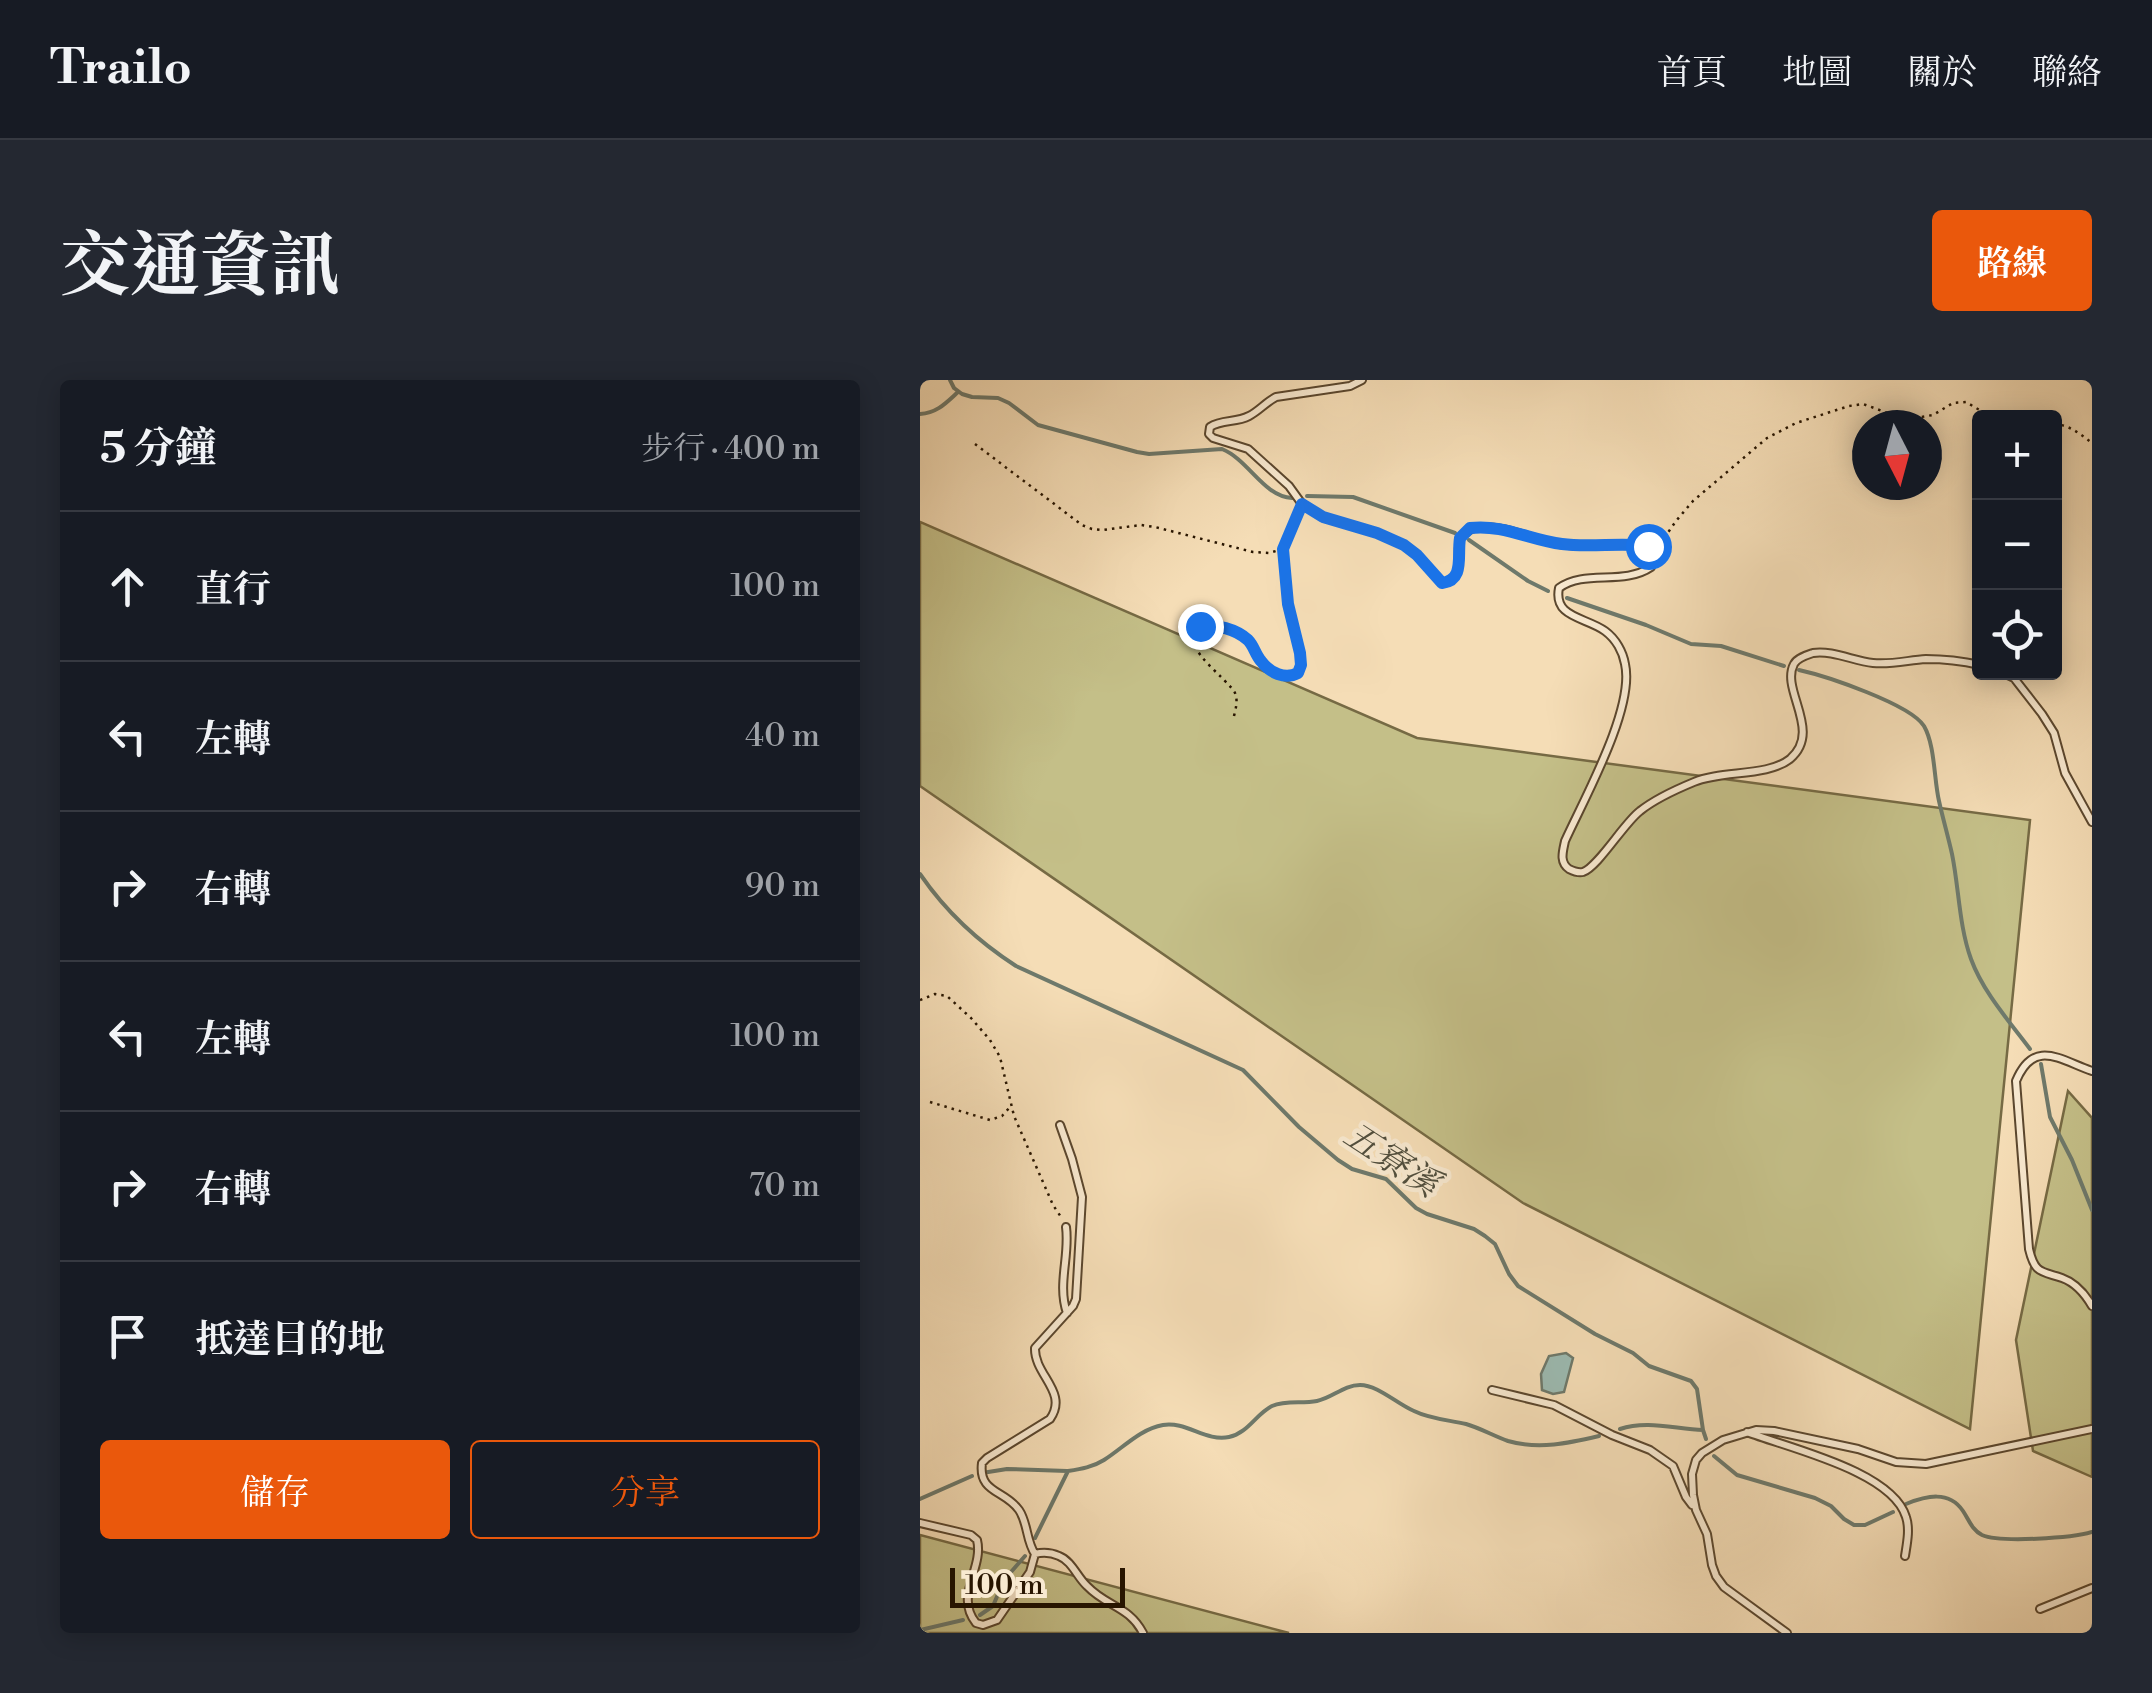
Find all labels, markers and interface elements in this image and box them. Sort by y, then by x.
text: Trailo [50,39,192,99]
text: 首頁 [1657,52,1727,95]
text: 地圖 [1782,52,1852,95]
text: 關於 [1907,52,1977,95]
text: 聯絡 [2032,52,2102,95]
button: 路線 [1932,210,2092,311]
text: 交通資訊 [60,224,340,312]
north arrow [1852,410,1942,500]
map controls [1972,410,2062,680]
button: + [1972,410,2062,500]
text: 5 分鐘 [100,423,217,476]
text: 步行 · 400 m [641,429,820,469]
button: − [1972,500,2062,590]
route start [1626,524,1672,570]
icon: ahead [100,559,155,614]
text: 100 m [730,566,820,606]
text: 直行 [195,567,271,614]
button: locate [1972,590,2062,680]
route end [1178,604,1224,650]
icon: left [100,709,155,764]
text: 40 m [745,716,820,756]
text: 左轉 [195,717,271,764]
icon: right [100,859,155,914]
text: 90 m [745,866,820,906]
text: 右轉 [195,867,271,914]
icon: left [100,1009,155,1064]
text: 100 m [730,1016,820,1056]
text: 左轉 [195,1017,271,1064]
water label: 五寮溪 [1335,1114,1450,1209]
icon: right [100,1159,155,1214]
text: 70 m [749,1166,820,1206]
text: 右轉 [195,1167,271,1214]
icon: arrive [100,1309,155,1364]
text: 抵達目的地 [195,1317,385,1364]
button: 儲存 [100,1440,450,1539]
button: 分享 [470,1440,820,1539]
scale bar [950,1563,1125,1608]
text: 100 m [965,1568,1044,1603]

